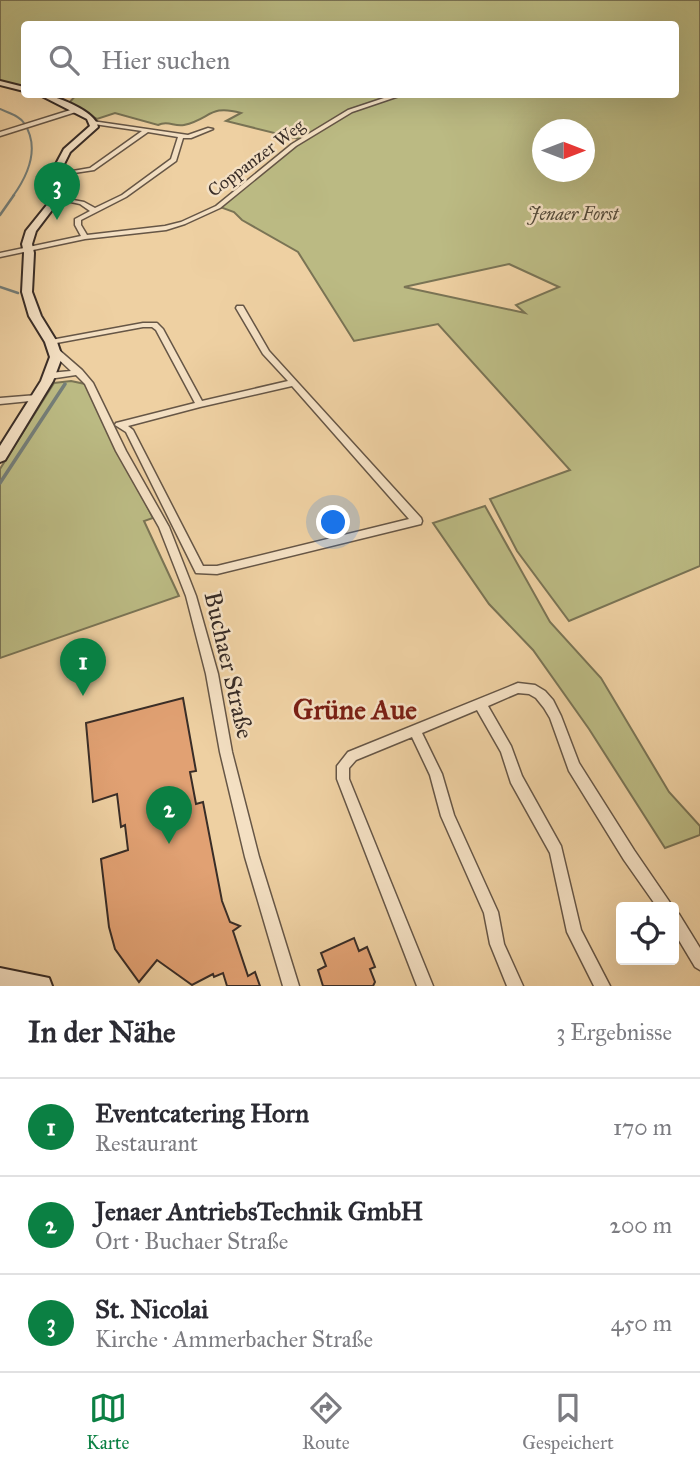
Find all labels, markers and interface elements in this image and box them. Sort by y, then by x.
search box [21,21,679,98]
icon: search [45,41,83,79]
text: Hier suchen [101,44,230,76]
street label: Coppanzer Weg [203,114,310,202]
north arrow [532,119,595,182]
pin: 3 [34,162,80,220]
park label: Jenaer Forst [527,203,620,225]
your location [316,505,350,539]
street label: Buchaer Straße [197,588,261,742]
pin: 1 [60,638,106,696]
district label: Grüne Aue [293,692,417,727]
pin: 2 [146,786,192,844]
map controls [616,902,679,965]
button: locate [616,902,679,965]
text: In der Nähe [28,1014,176,1050]
text: 3 Ergebnisse [556,1018,672,1046]
text: Eventcatering Horn [95,1097,309,1129]
text: 1 [46,1113,56,1141]
text: 170 m [613,1113,672,1141]
text: Restaurant [95,1129,198,1157]
text: Jenaer AntriebsTechnik GmbH [95,1195,423,1227]
text: 2 [45,1211,57,1239]
text: 200 m [610,1211,672,1239]
text: Ort · Buchaer Straße [95,1227,288,1255]
text: St. Nicolai [95,1293,208,1325]
text: 3 [46,1309,56,1337]
text: 450 m [611,1309,672,1337]
text: Kirche · Ammerbacher Straße [95,1325,373,1353]
tab: Karte [86,1389,130,1454]
tab: Route [302,1389,350,1454]
tab: Gespeichert [522,1389,614,1454]

